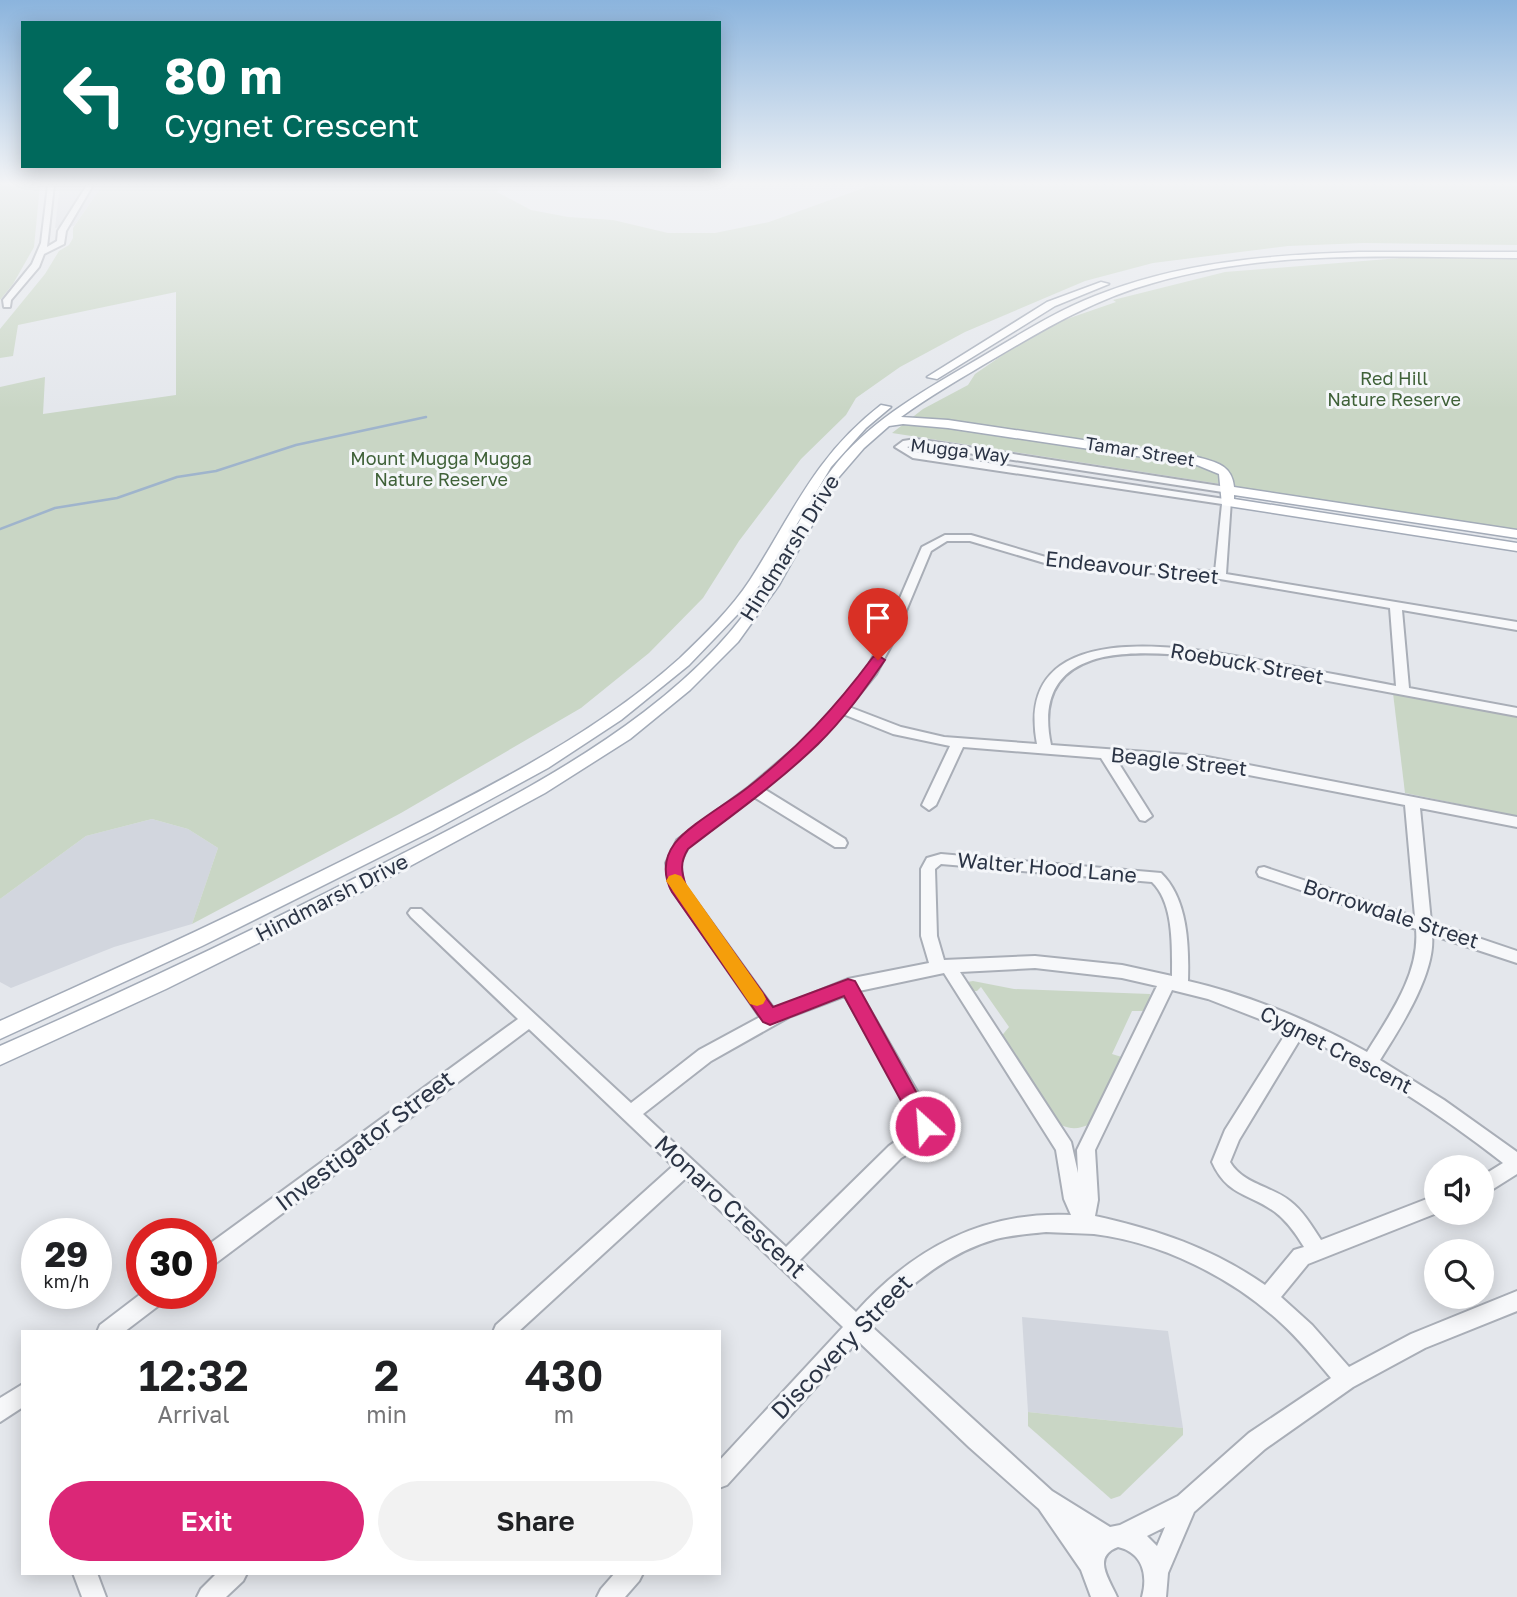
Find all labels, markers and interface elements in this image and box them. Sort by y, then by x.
text: 80 m [164,46,282,105]
icon: left [49,49,140,140]
text: Cygnet Crescent [164,106,419,144]
park label: Red Hill Nature Reserve [1327,367,1461,410]
street label: Tamar Street [1084,431,1197,471]
street label: Mugga Way [909,433,1011,467]
park label: Mount Mugga Mugga Nature Reserve [350,447,532,490]
street label: Hindmarsh Drive [734,470,845,625]
street label: Endeavour Street [1044,545,1220,589]
pin [848,588,908,660]
icon: arrive [859,599,897,637]
street label: Roebuck Street [1168,637,1326,689]
street label: Beagle Street [1110,741,1249,781]
street label: Walter Hood Lane [956,846,1138,888]
street label: Hindmarsh Drive [251,848,412,947]
street label: Borrowdale Street [1300,872,1482,954]
street label: Cygnet Crescent [1256,999,1417,1099]
street label: Investigator Street [269,1063,459,1216]
position arrow [888,1089,962,1163]
street label: Monaro Crescent [649,1128,813,1283]
map controls [1424,1155,1494,1309]
button: sound [1424,1155,1494,1225]
speed limit sign: 30 [126,1218,217,1309]
text: 29 [45,1233,88,1275]
button: search [1424,1239,1494,1309]
street label: Discovery Street [764,1267,917,1425]
text: km/h [44,1270,89,1292]
text: 12:32 [139,1350,249,1400]
text: 2 [374,1350,399,1400]
text: 430 [525,1350,603,1400]
text: Arrival [158,1400,230,1428]
text: min [366,1400,407,1428]
text: m [554,1400,574,1428]
button: Exit [49,1481,364,1561]
button: Share [378,1481,693,1561]

